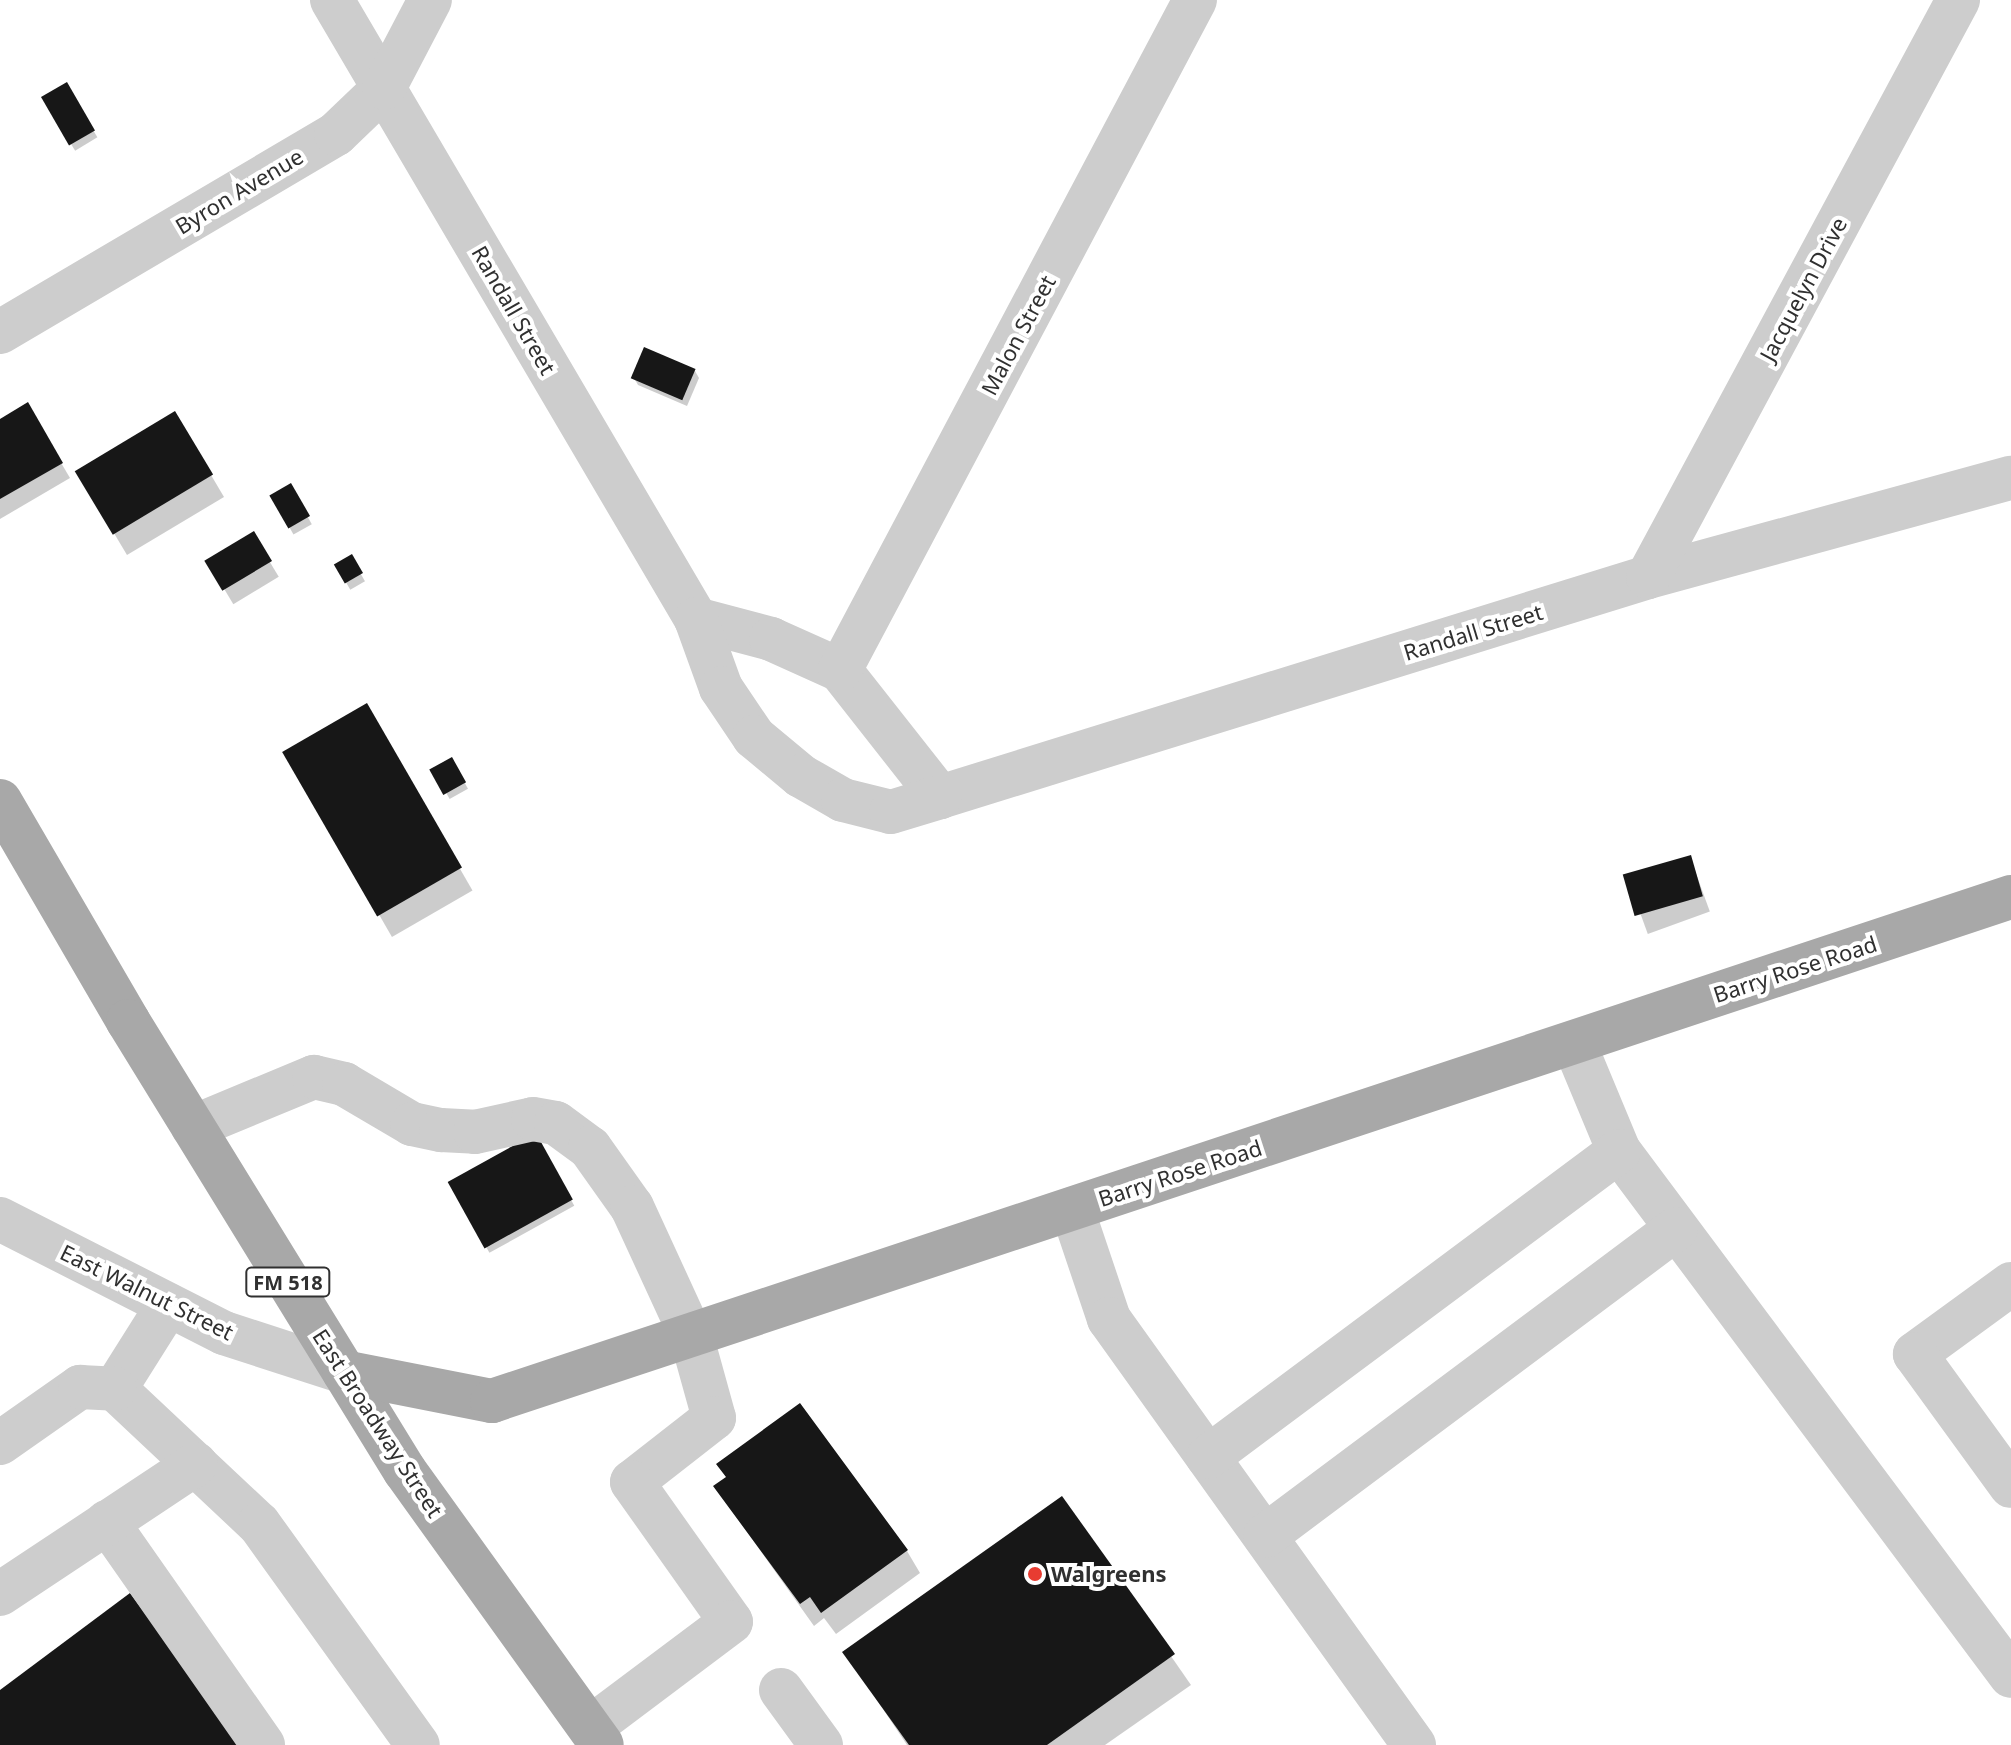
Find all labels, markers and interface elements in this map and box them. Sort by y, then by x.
street label: Byron Avenue [170,143,308,239]
street label: Jacquelyn Drive [1754,213,1852,365]
street label: Randall Street [467,241,561,379]
street label: Malon Street [975,271,1061,399]
street label: Randall Street [1400,598,1546,666]
street label: Barry Rose Road [1710,930,1880,1008]
street label: Barry Rose Road [1095,1134,1265,1212]
street label: East Walnut Street [56,1239,238,1345]
road number: FM 518 [244,1266,332,1298]
street label: East Broadway Street [307,1324,449,1522]
place label: Walgreens [1051,1561,1166,1587]
marker: Walgreens [1026,1565,1044,1583]

